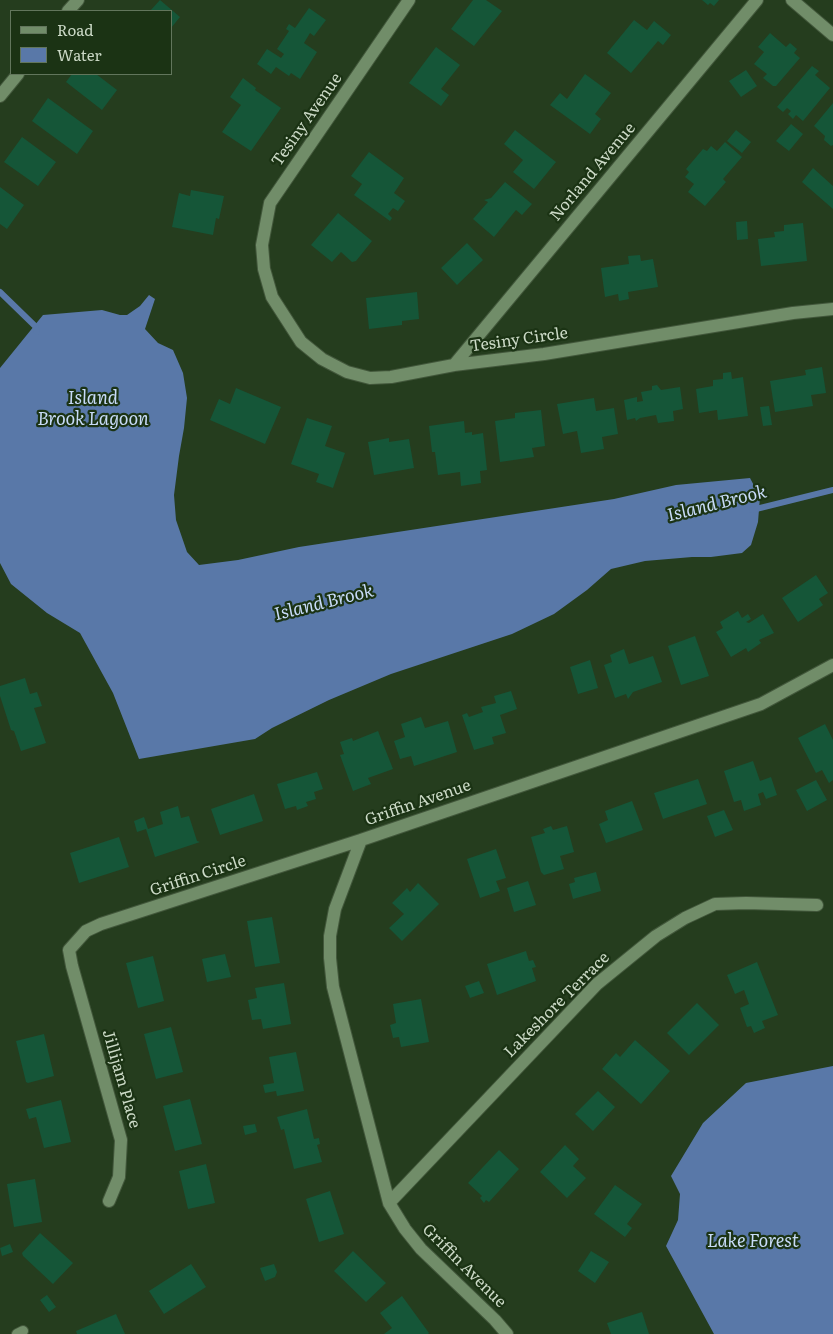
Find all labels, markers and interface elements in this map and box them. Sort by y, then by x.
legend [10,10,172,75]
text: Road [57,18,93,41]
text: Water [57,43,102,66]
street label: Tesiny Avenue [268,70,346,170]
street label: Norland Avenue [546,119,640,225]
street label: Tesiny Circle [469,324,569,356]
water label: Island Brook Lagoon [37,388,149,430]
water label: Island Brook [665,481,769,527]
water label: Island Brook [272,580,376,626]
street label: Griffin Avenue [363,776,473,830]
street label: Griffin Circle [148,851,248,901]
street label: Lakeshore Terrace [500,948,614,1062]
street label: Jillijam Place [98,1027,144,1131]
street label: Griffin Avenue [418,1220,510,1312]
water label: Lake Forest [707,1231,799,1253]

